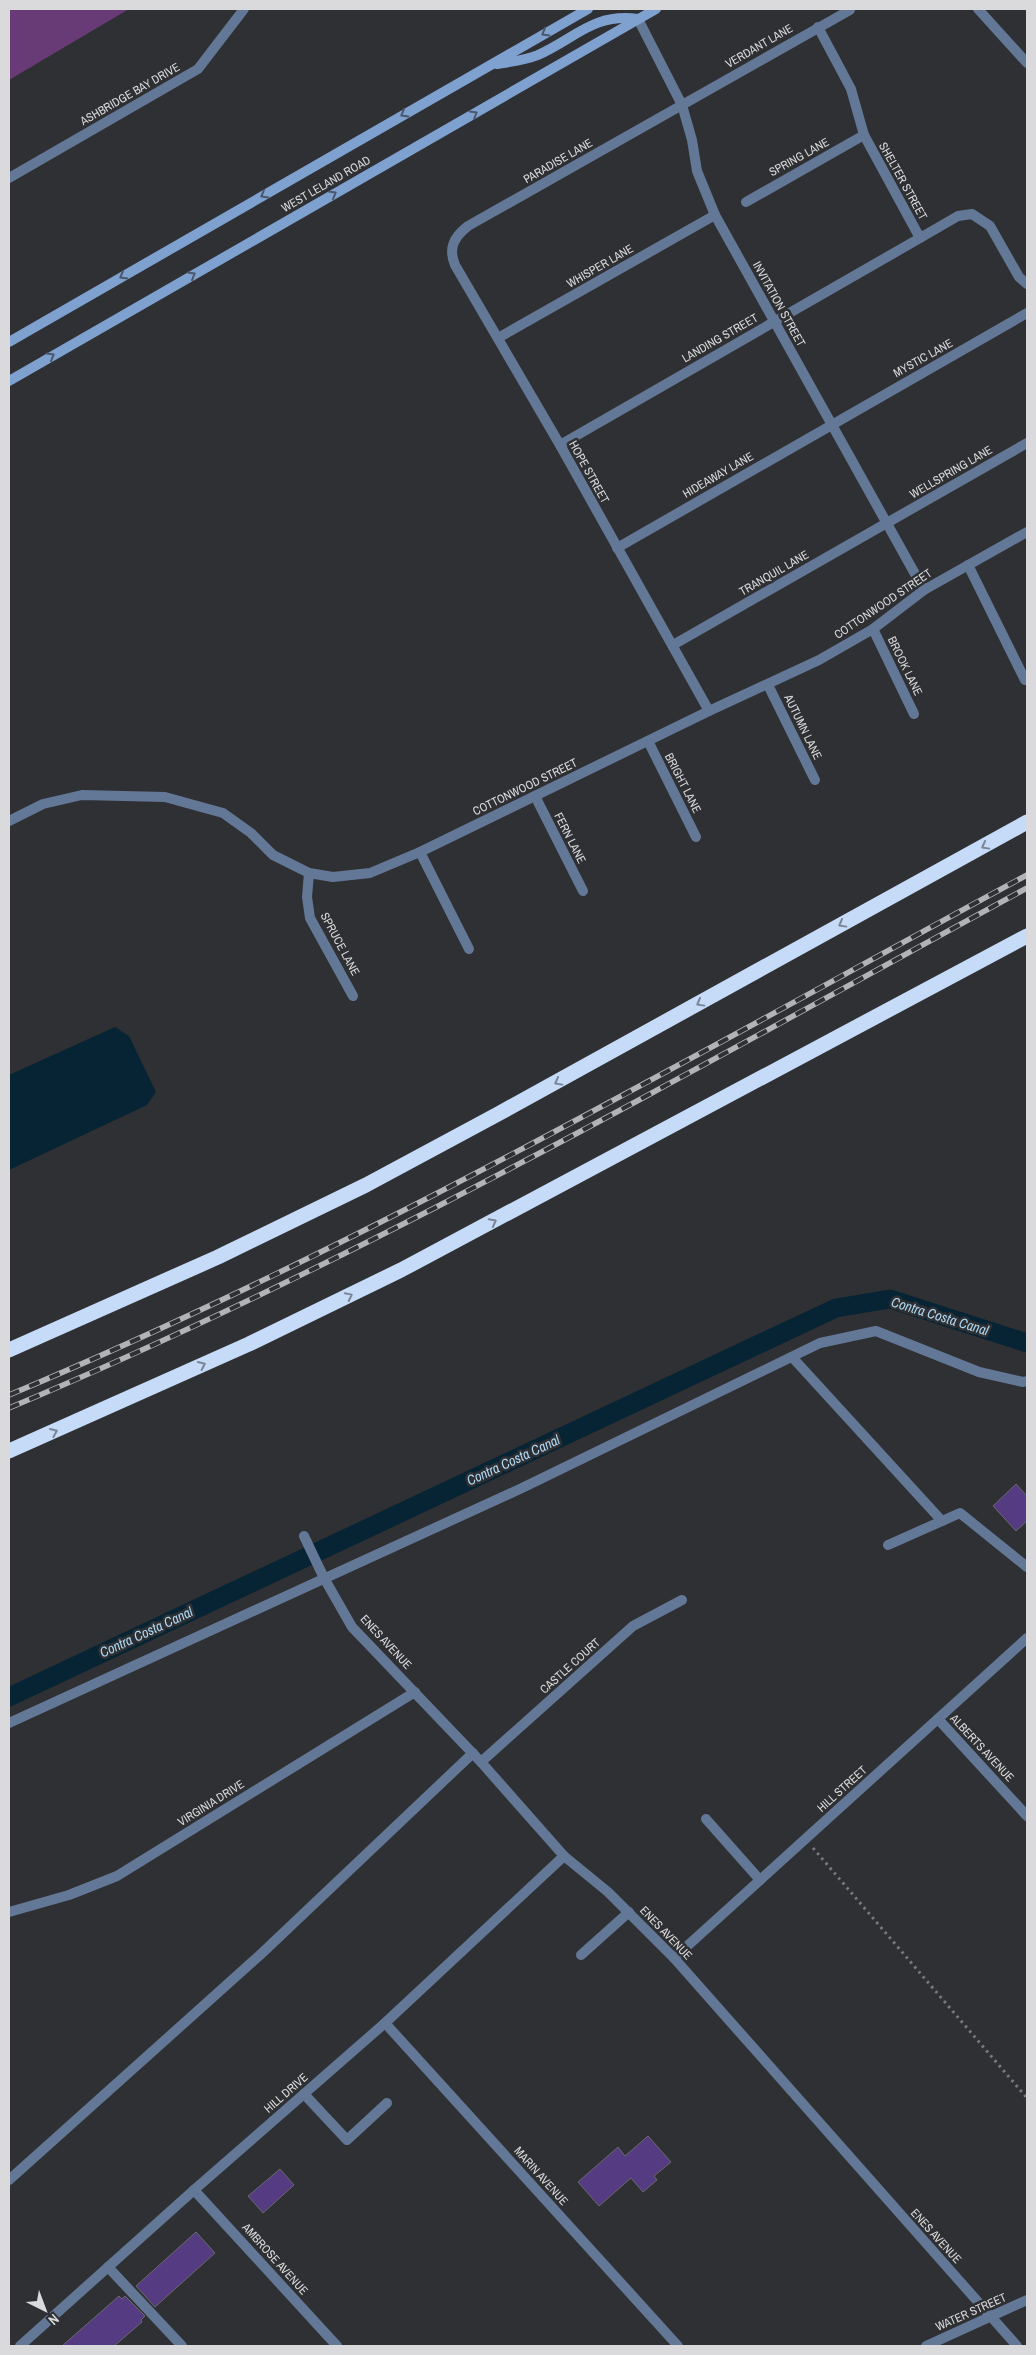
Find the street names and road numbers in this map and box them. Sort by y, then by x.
street label: VERDANT LANE [722,20,796,72]
street label: ASHBRIDGE BAY DRIVE [77,59,183,130]
street label: SPRING LANE [766,134,832,180]
street label: PARADISE LANE [520,135,596,187]
street label: SHELTER STREET [875,139,931,223]
street label: WEST LELAND ROAD [279,152,373,216]
street label: WHISPER LANE [564,240,636,292]
street label: INVITATION STREET [749,258,809,350]
street label: LANDING STREET [679,310,761,366]
street label: MYSTIC LANE [890,335,956,381]
street label: HOPE STREET [565,438,613,506]
street label: WELLSPRING LANE [907,442,995,502]
street label: HIDEAWAY LANE [680,448,756,502]
street label: TRANQUIL LANE [736,547,812,599]
street label: COTTONWOOD STREET [831,565,935,643]
street label: BROOK LANE [884,634,926,698]
street label: AUTUMN LANE [780,691,826,762]
street label: BRIGHT LANE [661,750,705,816]
street label: COTTONWOOD STREET [470,755,580,819]
street label: FERN LANE [550,810,590,866]
street label: SPRUCE LANE [317,910,363,978]
street label: ENES AVENUE [357,1611,415,1673]
street label: CASTLE COURT [536,1635,604,1697]
street label: ALBERTS AVENUE [946,1710,1017,1785]
street label: HILL STREET [814,1762,870,1816]
street label: VIRGINIA DRIVE [175,1776,247,1830]
street label: ENES AVENUE [636,1903,696,1963]
street label: HILL DRIVE [261,2069,311,2117]
street label: MARIN AVENUE [510,2143,572,2209]
street label: ENES AVENUE [907,2205,965,2267]
street label: AMBROSE AVENUE [238,2219,311,2298]
street label: WATER STREET [933,2289,1009,2335]

